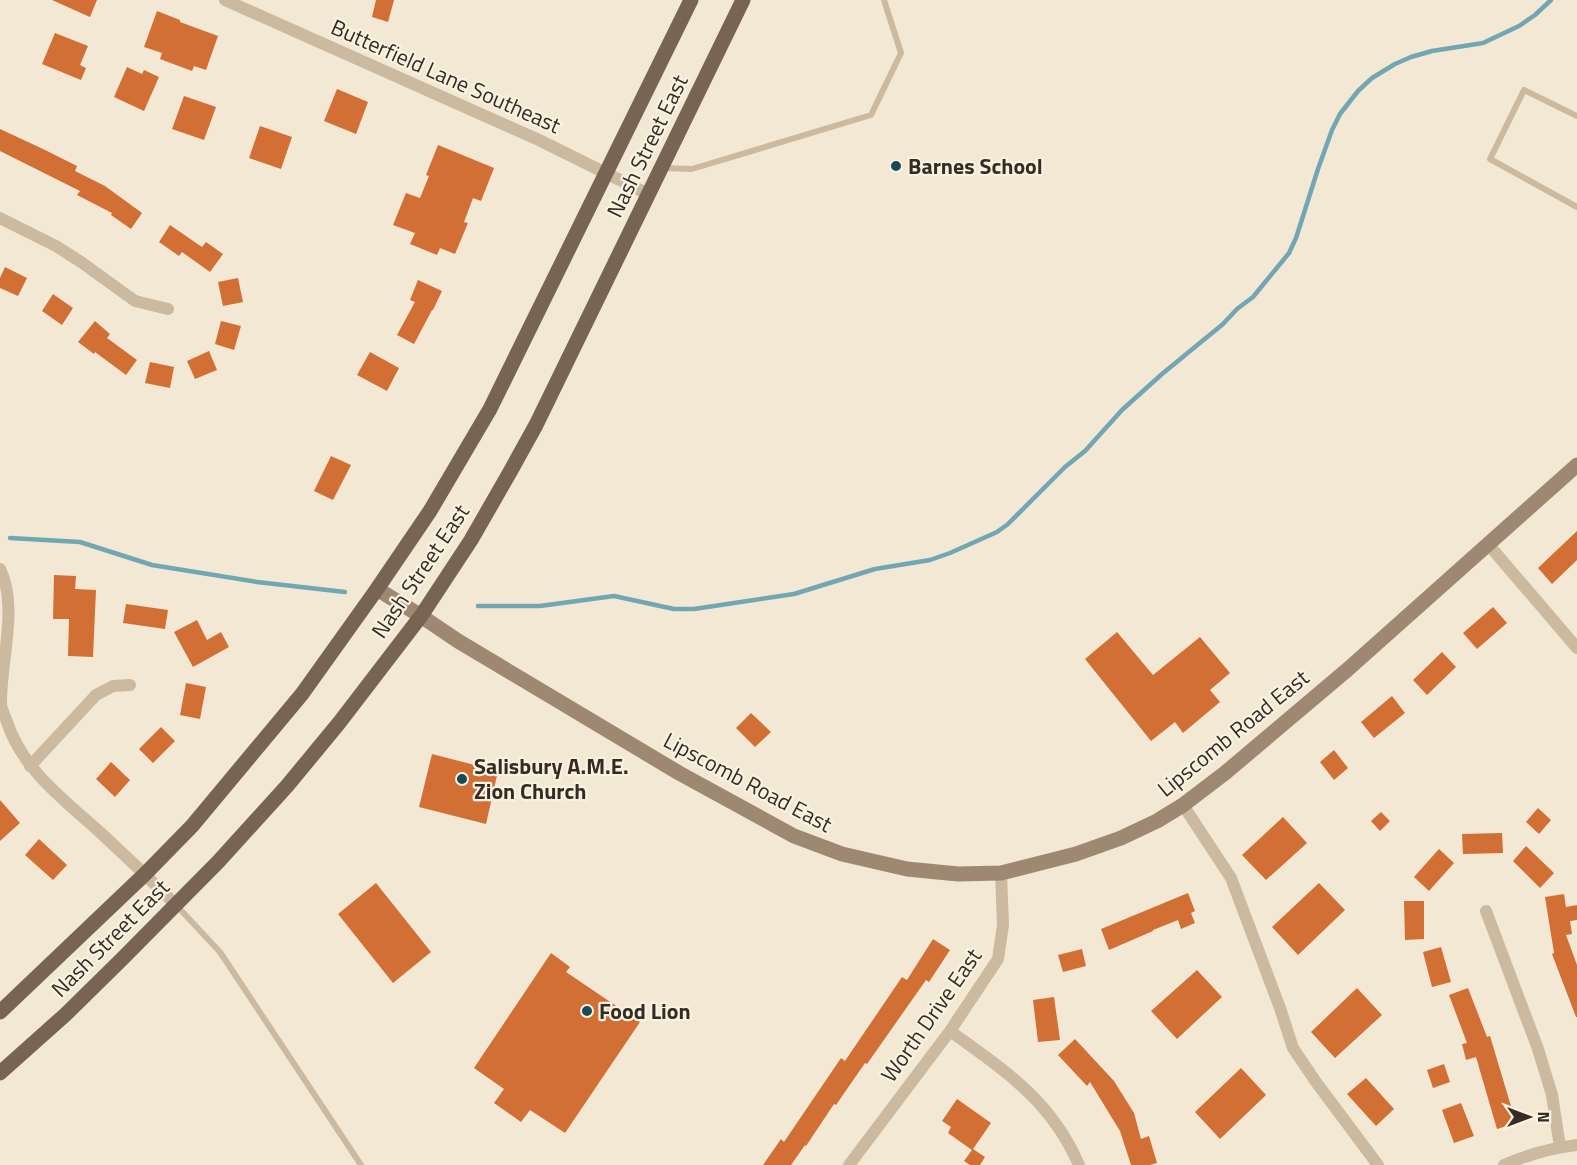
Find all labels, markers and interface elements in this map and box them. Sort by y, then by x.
street label: Butterfield Lane Southeast [326,10,567,142]
street label: Nash Street East [598,68,696,223]
place label: Barnes School [908,149,1043,183]
marker: Barnes School [889,159,903,173]
street label: Nash Street East [362,497,478,645]
street label: Lipscomb Road East [1150,661,1316,805]
street label: Lipscomb Road East [658,723,839,841]
place label: Salisbury A.M.E. Zion Church [474,749,629,808]
marker: Salisbury A.M.E. Zion Church [455,772,469,786]
street label: Nash Street East [43,871,177,1005]
street label: Worth Drive East [872,941,990,1089]
place label: Food Lion [599,994,691,1028]
marker: Food Lion [580,1004,594,1018]
north arrow [1499,1087,1559,1147]
text: N [1532,1111,1556,1123]

